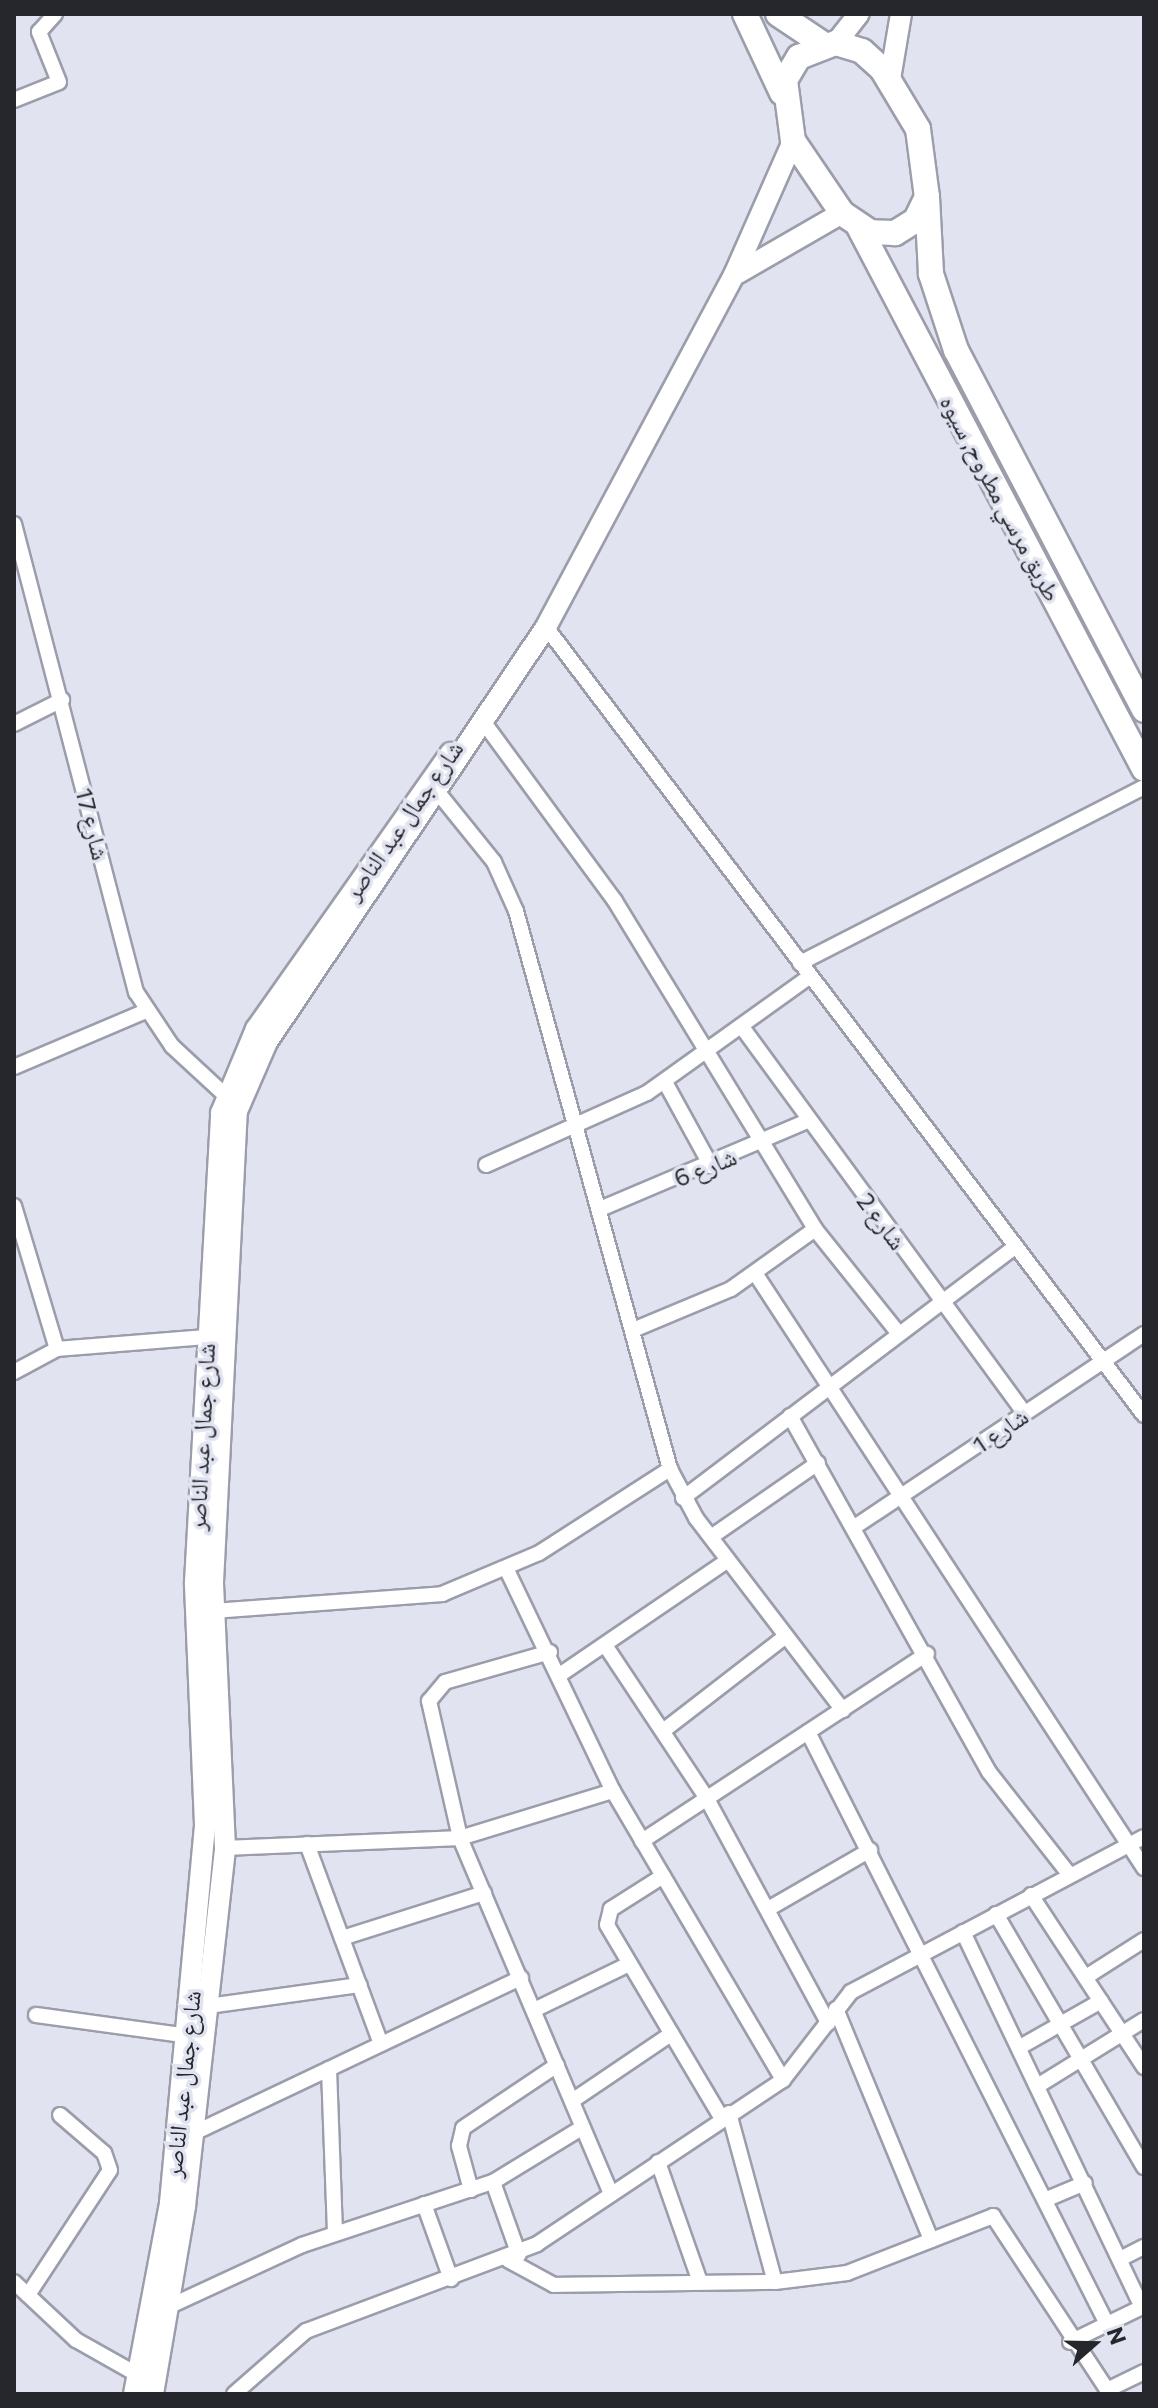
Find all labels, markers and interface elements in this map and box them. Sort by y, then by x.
street label: طريق مرسي مطروح, سيوه [935,390,1067,606]
street label: شارع جمال عبد الناصر [337,735,469,905]
street label: شارع 17 [70,785,116,863]
street label: شارع 6 [670,1142,740,1192]
street label: شارع 2 [851,1187,913,1255]
street label: شارع جمال عبد الناصر [182,1342,220,1532]
street label: شارع 1 [967,1401,1033,1459]
street label: شارع جمال عبد الناصر [158,1989,206,2179]
north arrow [1054,2304,1134,2384]
text: N [1102,2323,1133,2348]

